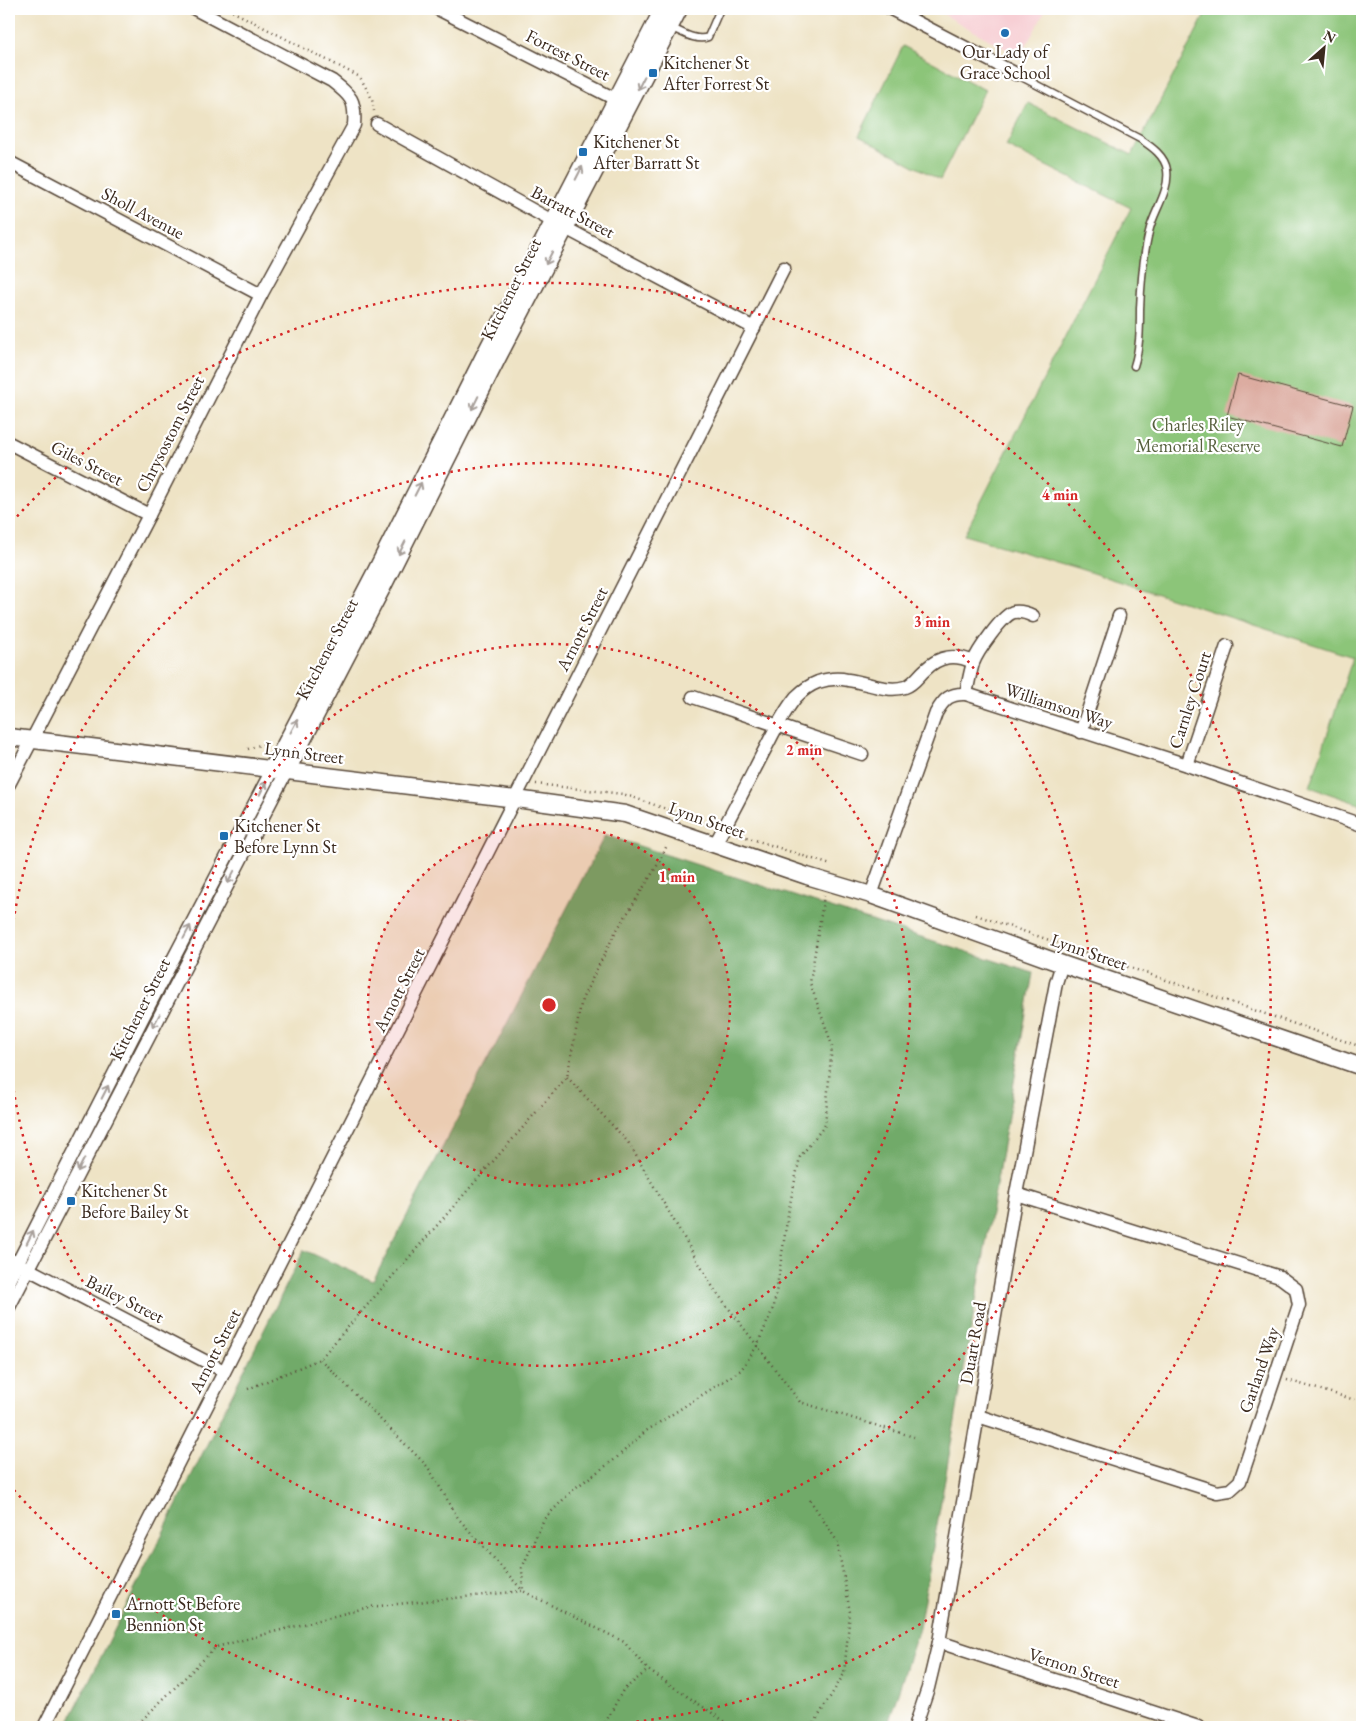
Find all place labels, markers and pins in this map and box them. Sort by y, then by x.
marker: Our Lady of Grace School [999,27,1011,39]
place label: Our Lady of Grace School [960,40,1050,84]
place label: Kitchener St After Forrest St [662,51,770,95]
marker: Kitchener St After Forrest St [647,67,659,79]
place label: Kitchener St After Barratt St [592,130,700,174]
marker: Kitchener St After Barratt St [577,146,589,158]
place label: Kitchener St Before Lynn St [234,814,337,858]
marker: Kitchener St Before Lynn St [218,830,230,842]
centre of rings [540,996,558,1014]
place label: Kitchener St Before Bailey St [81,1179,189,1223]
marker: Kitchener St Before Bailey St [65,1195,77,1207]
place label: Arnott St Before Bennion St [125,1592,240,1636]
marker: Arnott St Before Bennion St [110,1608,122,1620]

